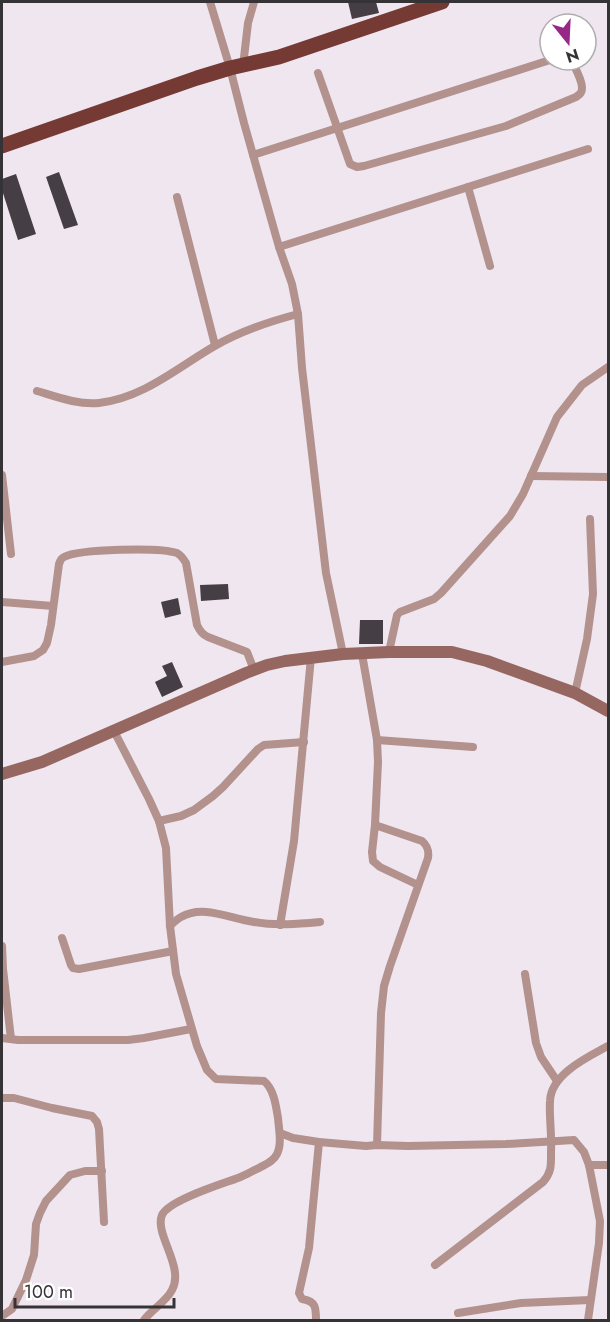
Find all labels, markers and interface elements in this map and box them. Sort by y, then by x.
north arrow [538,12,598,72]
text: N [563,43,582,69]
scale bar [15,1271,174,1309]
text: 100 m [24,1279,73,1305]

